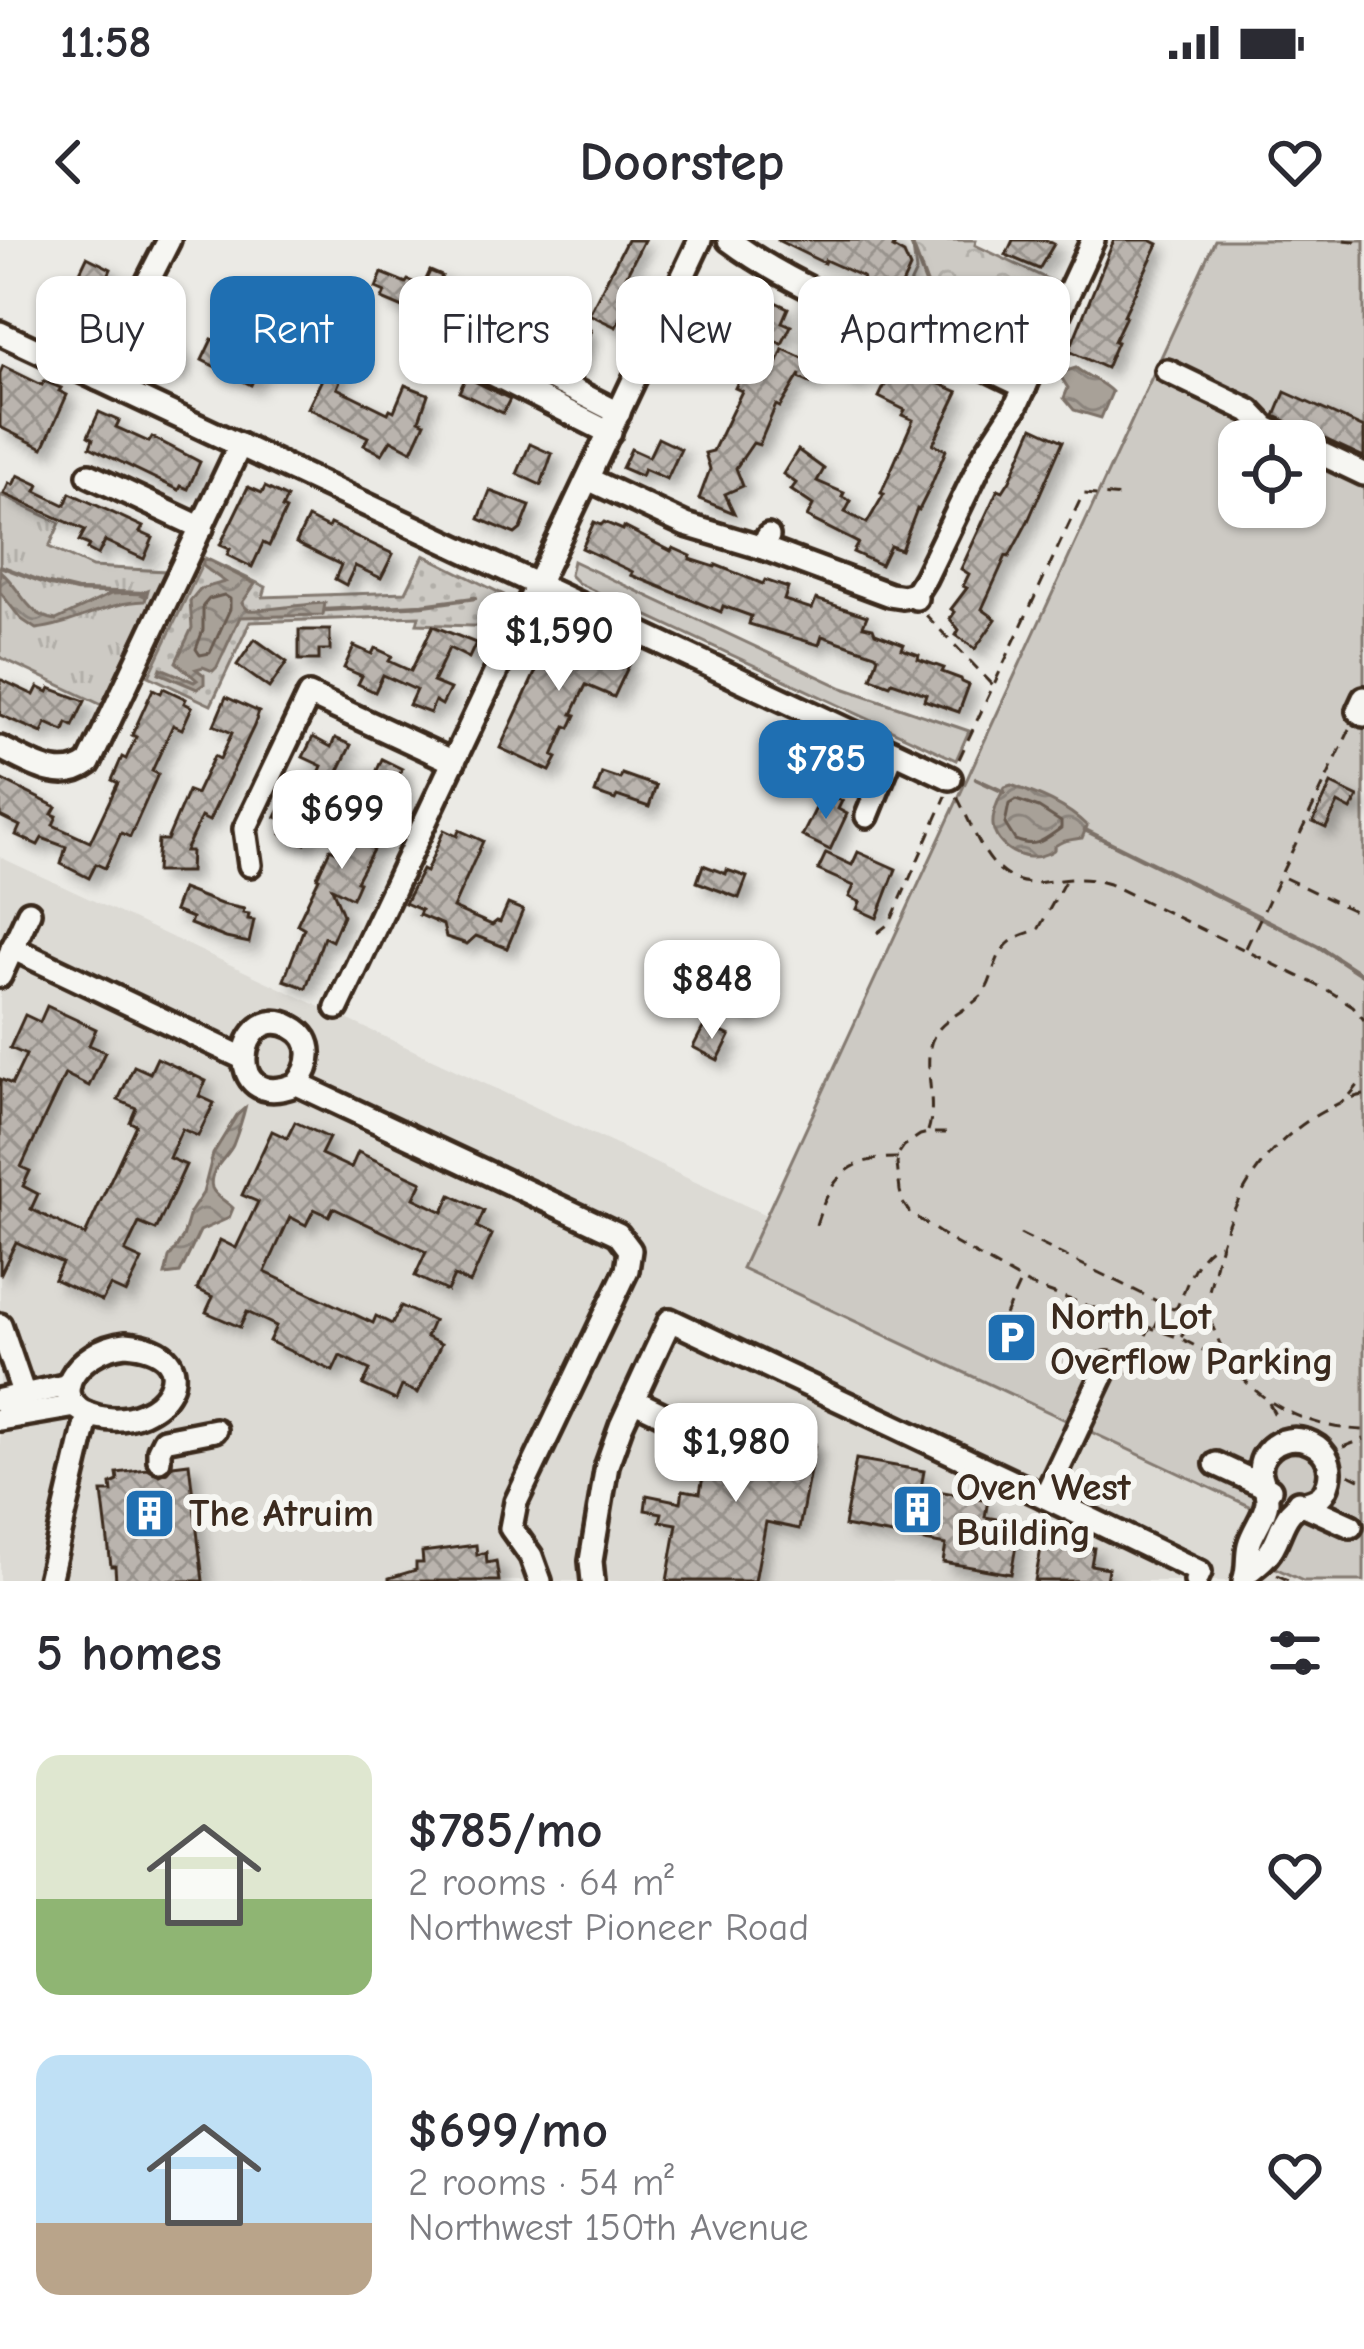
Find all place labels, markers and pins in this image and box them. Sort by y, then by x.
pin: $1,590 [461,592,657,694]
pin: $785 [755,720,897,822]
pin: $699 [271,770,413,872]
pin: $848 [641,940,783,1042]
place label: North Lot Overflow Parking [1050,1294,1334,1384]
parking icon: North Lot Overflow Parking [983,1310,1039,1366]
pin: $1,980 [638,1403,834,1505]
place label: Oven West Building [956,1465,1132,1555]
building icon: Oven West Building [889,1481,945,1537]
building icon: The Atruim [122,1485,178,1541]
place label: The Atruim [189,1491,374,1536]

